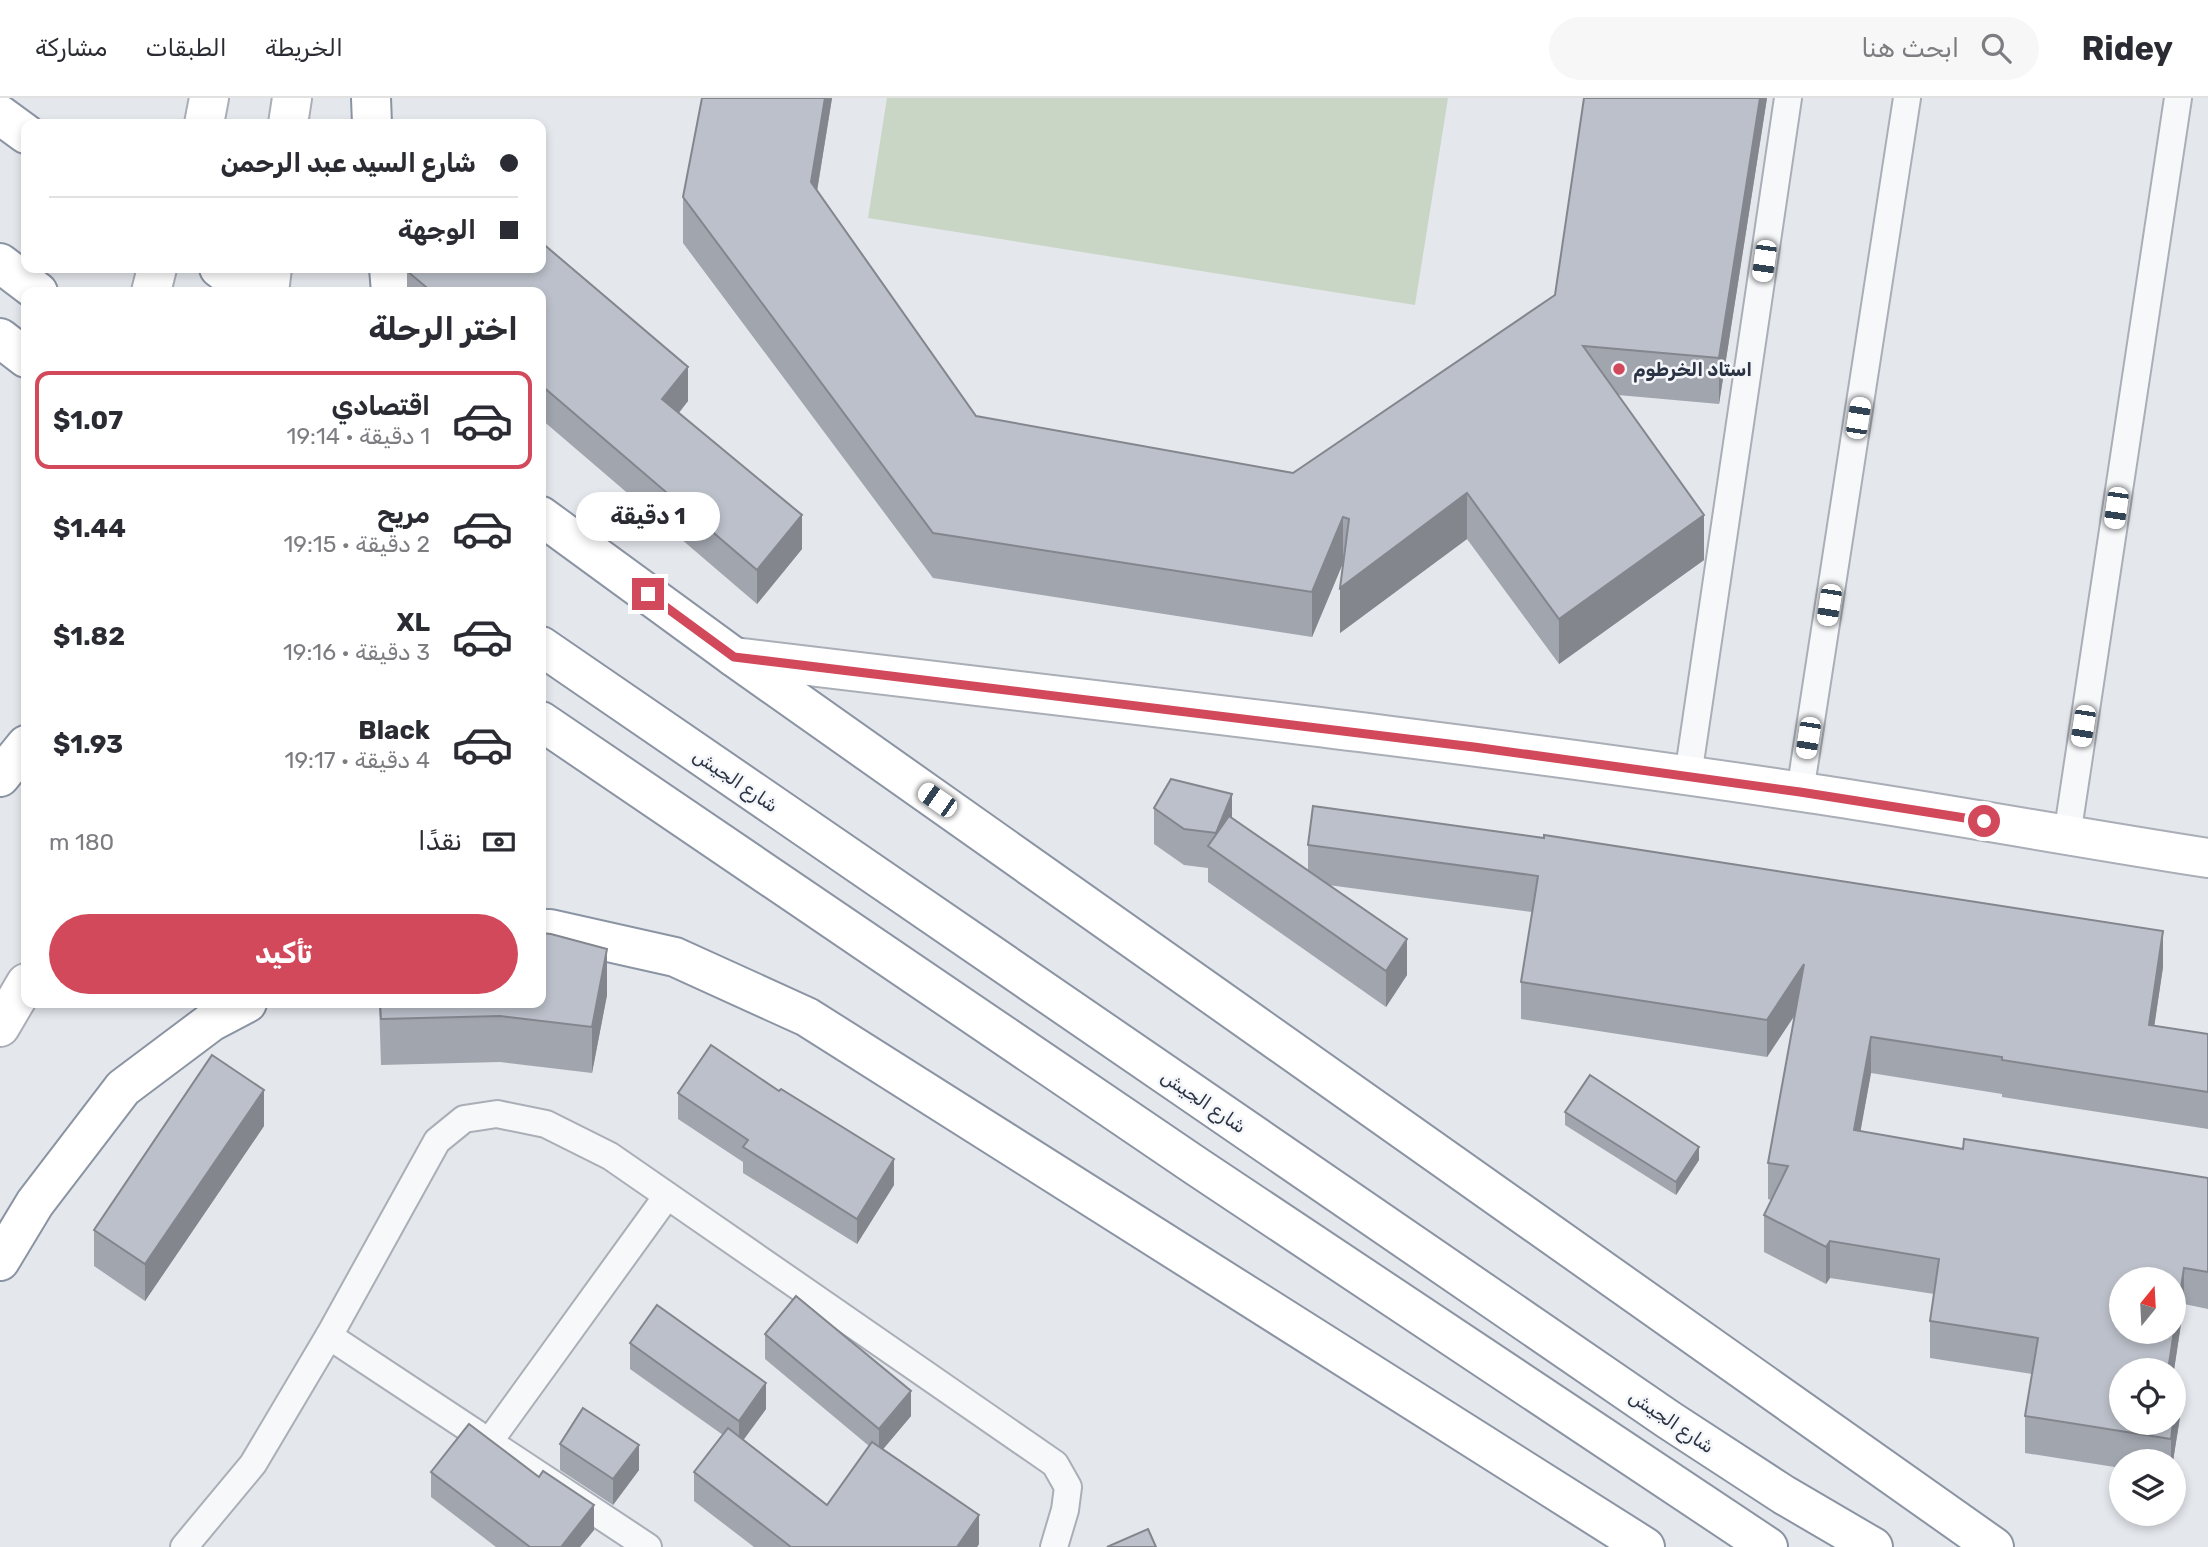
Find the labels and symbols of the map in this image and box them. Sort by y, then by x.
car [1751,239,1778,283]
place label: استاد الخرطوم [1633,358,1752,383]
marker: استاد الخرطوم [1611,361,1627,377]
car [1845,396,1872,440]
car [2103,486,2130,530]
callout: 1 دقيقة [576,492,720,542]
route end [632,578,664,610]
car [1816,583,1843,627]
car [2070,704,2097,748]
car [1795,716,1822,760]
street label: شارع الجيش [688,744,783,819]
car [914,779,961,821]
route start [1968,805,2000,837]
street label: شارع الجيش [1156,1065,1251,1140]
north arrow [2109,1267,2186,1344]
street label: شارع الجيش [1624,1385,1719,1460]

